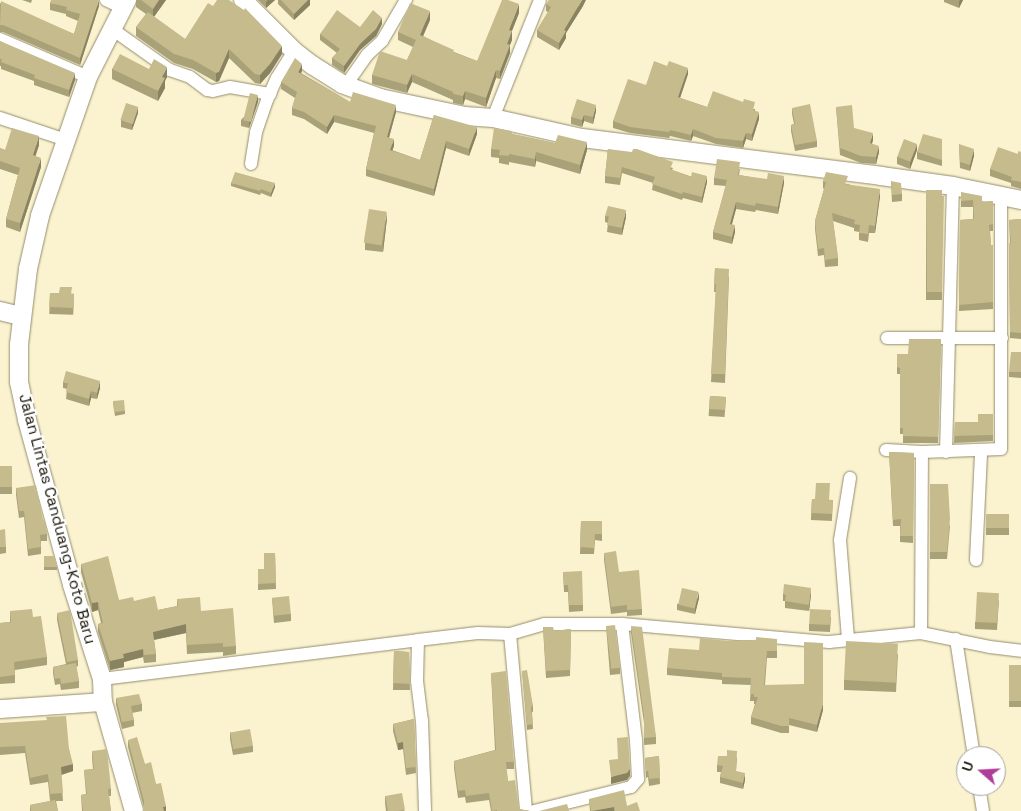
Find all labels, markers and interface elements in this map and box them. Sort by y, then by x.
street label: Jalan Lintas Canduang-Koto Baru [14,392,100,646]
north arrow [956,746,1006,796]
text: U [958,759,978,774]

